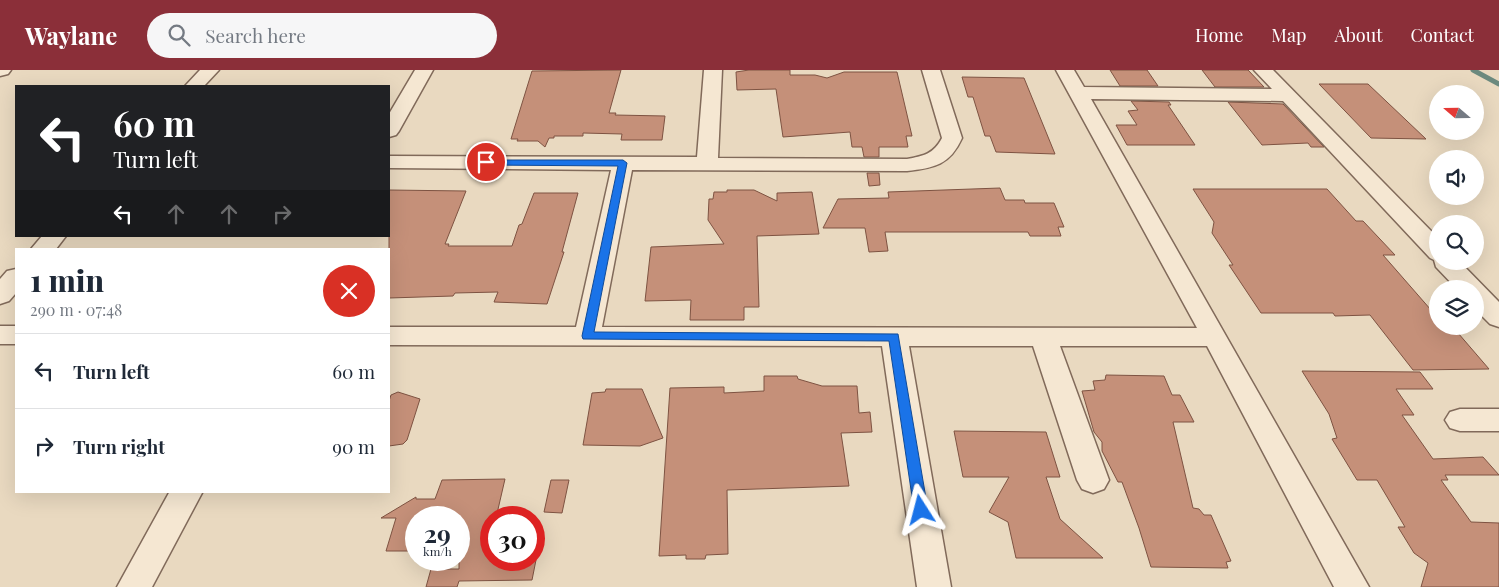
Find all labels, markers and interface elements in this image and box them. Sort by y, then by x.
search box [147,13,497,58]
text: Waylane [25,19,117,51]
icon: search [165,21,193,49]
text: Search here [205,22,306,48]
text: Home [1195,23,1243,47]
text: Map [1271,23,1306,47]
text: About [1334,23,1383,47]
text: Contact [1411,23,1474,47]
north arrow [1429,85,1484,140]
map controls [1429,85,1484,335]
text: 60 m [113,99,195,146]
icon: left [30,105,95,170]
pin [465,141,507,183]
text: Turn left [113,144,198,174]
icon: arrive [472,148,500,176]
button: sound [1429,150,1484,205]
icon: left [109,200,137,228]
icon: ahead [162,200,190,228]
icon: ahead [215,200,243,228]
icon: right [268,200,296,228]
button: search [1429,215,1484,270]
text: 1 min [30,260,104,300]
button: close [323,265,375,317]
button: layers [1429,280,1484,335]
text: 290 m · 07:48 [30,299,122,320]
icon: left [30,357,58,385]
text: Turn left [73,358,150,384]
text: 60 m [332,358,375,384]
icon: right [30,432,58,460]
text: Turn right [73,433,165,459]
text: 90 m [332,433,375,459]
position arrow [894,483,946,535]
speed limit sign: 30 [480,506,545,571]
text: 29 [424,516,451,549]
text: km/h [423,543,452,559]

